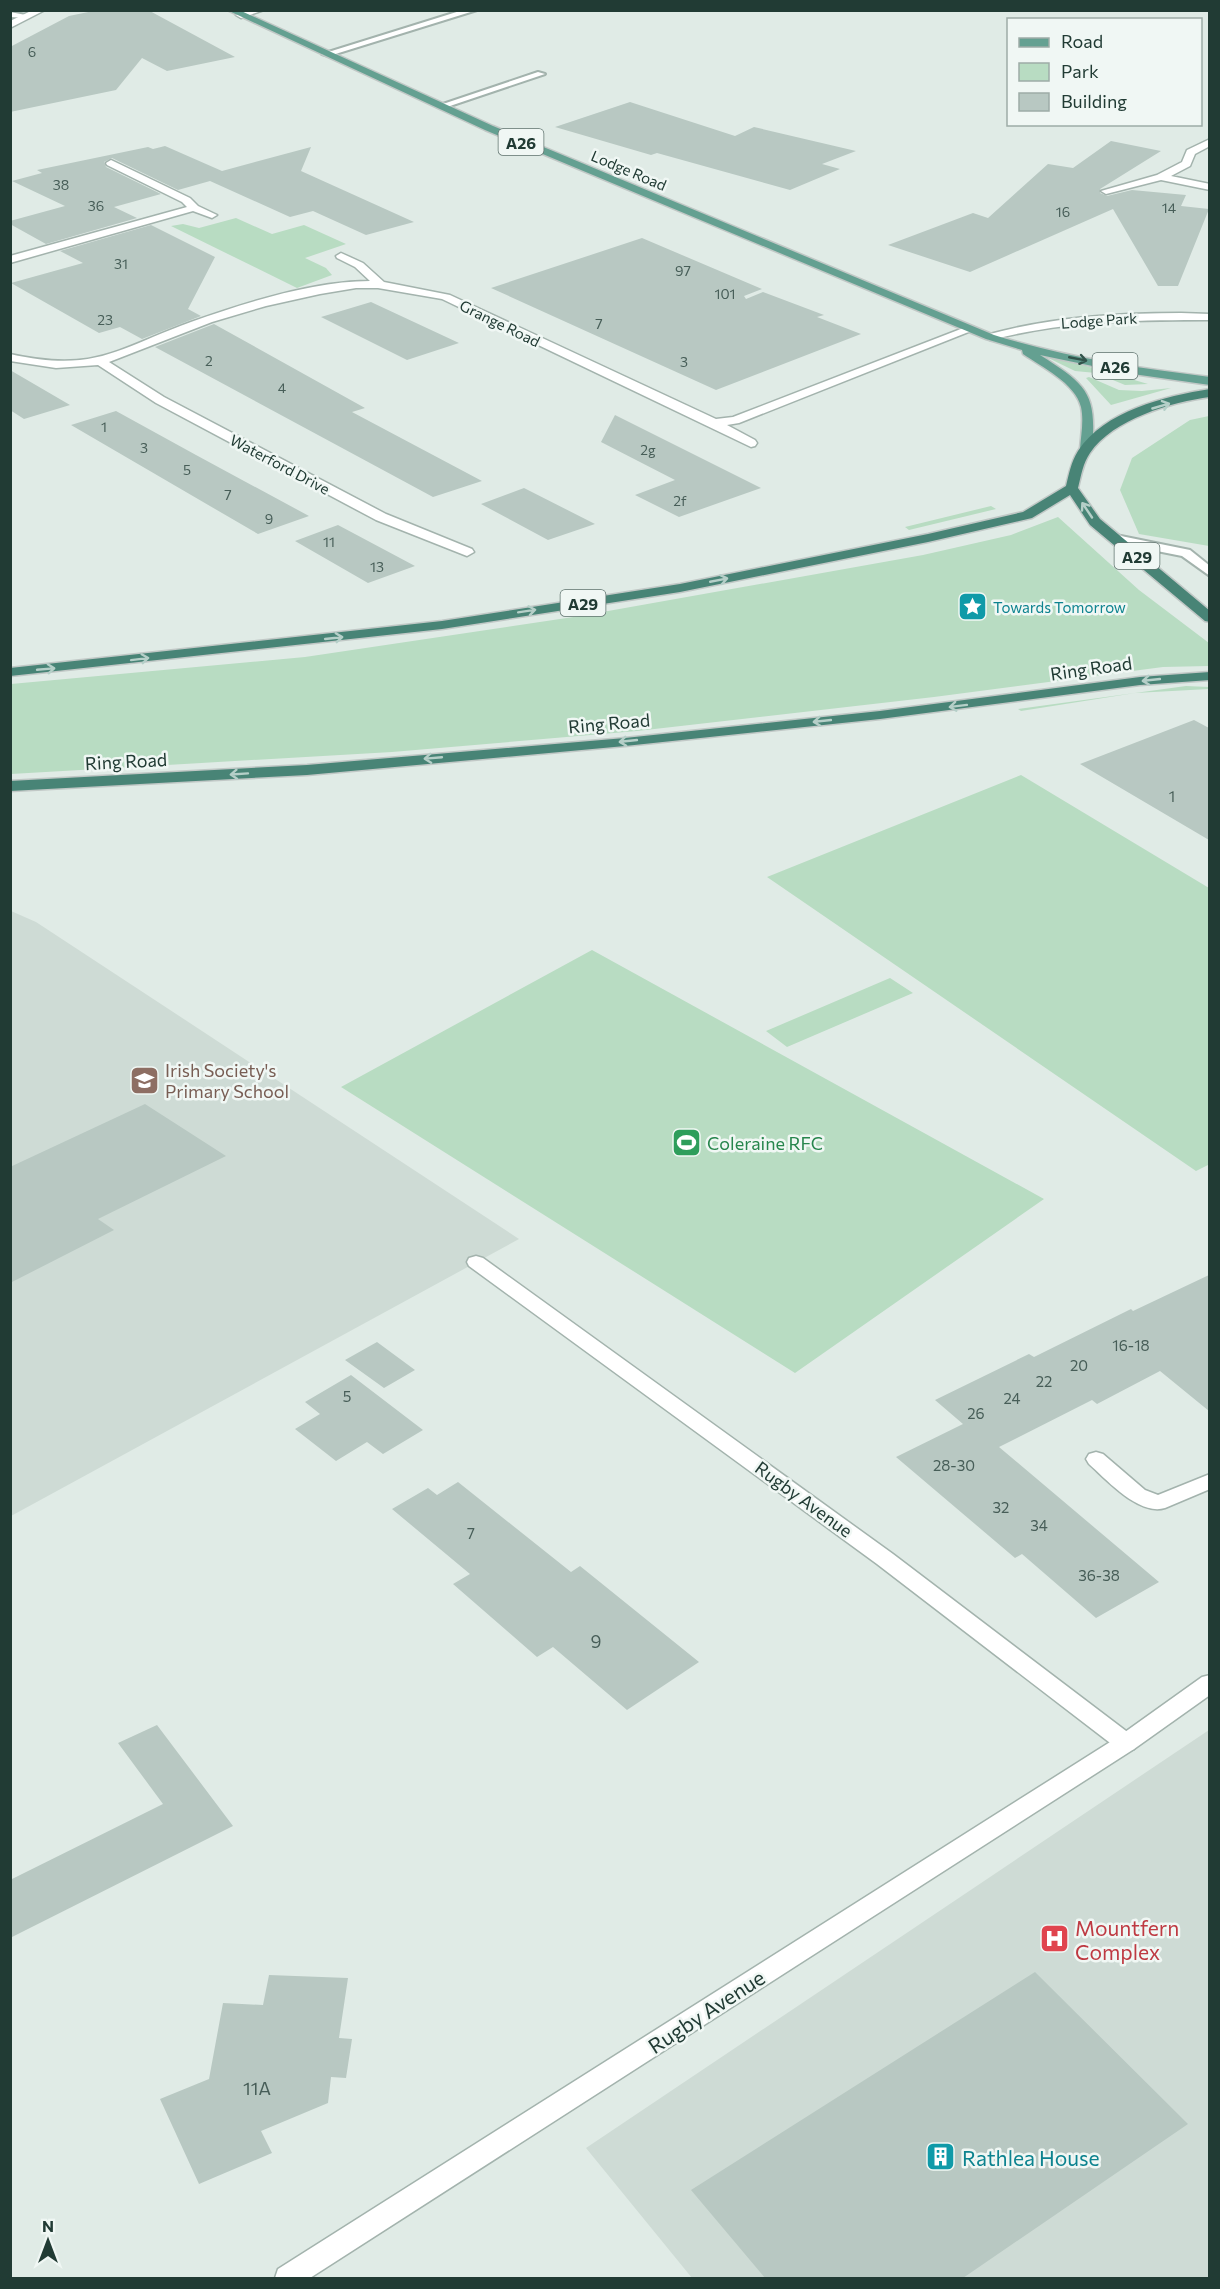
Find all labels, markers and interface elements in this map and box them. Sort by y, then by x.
legend [1007,18,1202,126]
text: Road [1061,30,1103,52]
house number: 6 [28,43,36,60]
text: Park [1061,60,1099,82]
text: Building [1061,90,1127,112]
road number: A26 [498,129,544,155]
street label: Lodge Road [589,146,669,194]
house number: 38 [53,176,69,193]
house number: 36 [88,197,104,214]
house number: 14 [1162,199,1177,216]
house number: 16 [1056,203,1070,220]
house number: 31 [114,255,128,272]
house number: 97 [675,262,691,279]
house number: 101 [714,285,736,302]
street label: Grange Road [457,296,543,350]
street label: Lodge Park [1060,308,1138,332]
house number: 23 [97,311,113,328]
house number: 7 [595,315,603,332]
house number: 2 [205,352,213,369]
house number: 3 [680,353,688,370]
road number: A26 [1092,353,1138,379]
one-way arrow [1067,354,1087,365]
house number: 4 [278,379,287,396]
one-way arrow [1151,400,1170,411]
house number: 1 [101,418,107,435]
street label: Waterford Drive [227,430,333,498]
house number: 3 [140,439,148,456]
house number: 2g [640,441,656,458]
house number: 5 [183,461,191,478]
house number: 7 [224,486,232,503]
house number: 2f [673,492,687,509]
one-way arrow [1081,503,1093,519]
house number: 9 [265,510,273,527]
house number: 11 [323,533,335,550]
road number: A29 [1114,543,1160,569]
house number: 13 [370,558,384,575]
one-way arrow [709,574,729,585]
road number: A29 [560,590,606,616]
place icon: Towards Tomorrow [956,591,988,623]
place label: Towards Tomorrow [993,598,1126,616]
one-way arrow [517,606,536,617]
one-way arrow [323,632,343,643]
street label: Ring Road [1049,651,1133,685]
one-way arrow [130,653,149,664]
one-way arrow [36,663,56,674]
one-way arrow [1142,675,1162,686]
one-way arrow [949,700,968,711]
street label: Ring Road [567,708,651,738]
one-way arrow [812,716,832,727]
one-way arrow [618,736,638,747]
street label: Ring Road [84,748,168,774]
one-way arrow [424,753,444,764]
one-way arrow [230,768,250,779]
house number: 1 [1169,787,1175,805]
place label: Irish Society's Primary School [165,1059,289,1102]
school or university icon: Irish Society's Primary School [128,1064,160,1096]
sports icon: Coleraine RFC [670,1127,702,1159]
place label: Coleraine RFC [707,1132,823,1154]
house number: 16-18 [1112,1336,1150,1354]
house number: 20 [1070,1356,1088,1374]
house number: 22 [1036,1372,1052,1390]
house number: 5 [343,1387,351,1405]
house number: 24 [1003,1389,1021,1407]
house number: 26 [967,1404,985,1422]
street label: Rugby Avenue [751,1456,857,1542]
house number: 28-30 [933,1456,975,1474]
house number: 32 [993,1498,1009,1516]
house number: 34 [1030,1516,1048,1534]
house number: 7 [467,1524,475,1542]
house number: 36-38 [1078,1566,1120,1584]
house number: 9 [591,1630,601,1652]
place label: Mountfern Complex [1075,1915,1179,1964]
hospital icon: Mountfern Complex [1038,1923,1070,1955]
street label: Rugby Avenue [643,1964,769,2058]
house number: 11A [243,2077,271,2099]
building icon: Rathlea House [925,2141,957,2173]
place label: Rathlea House [962,2145,1100,2170]
north arrow [18,2211,78,2271]
text: N [42,2216,54,2235]

